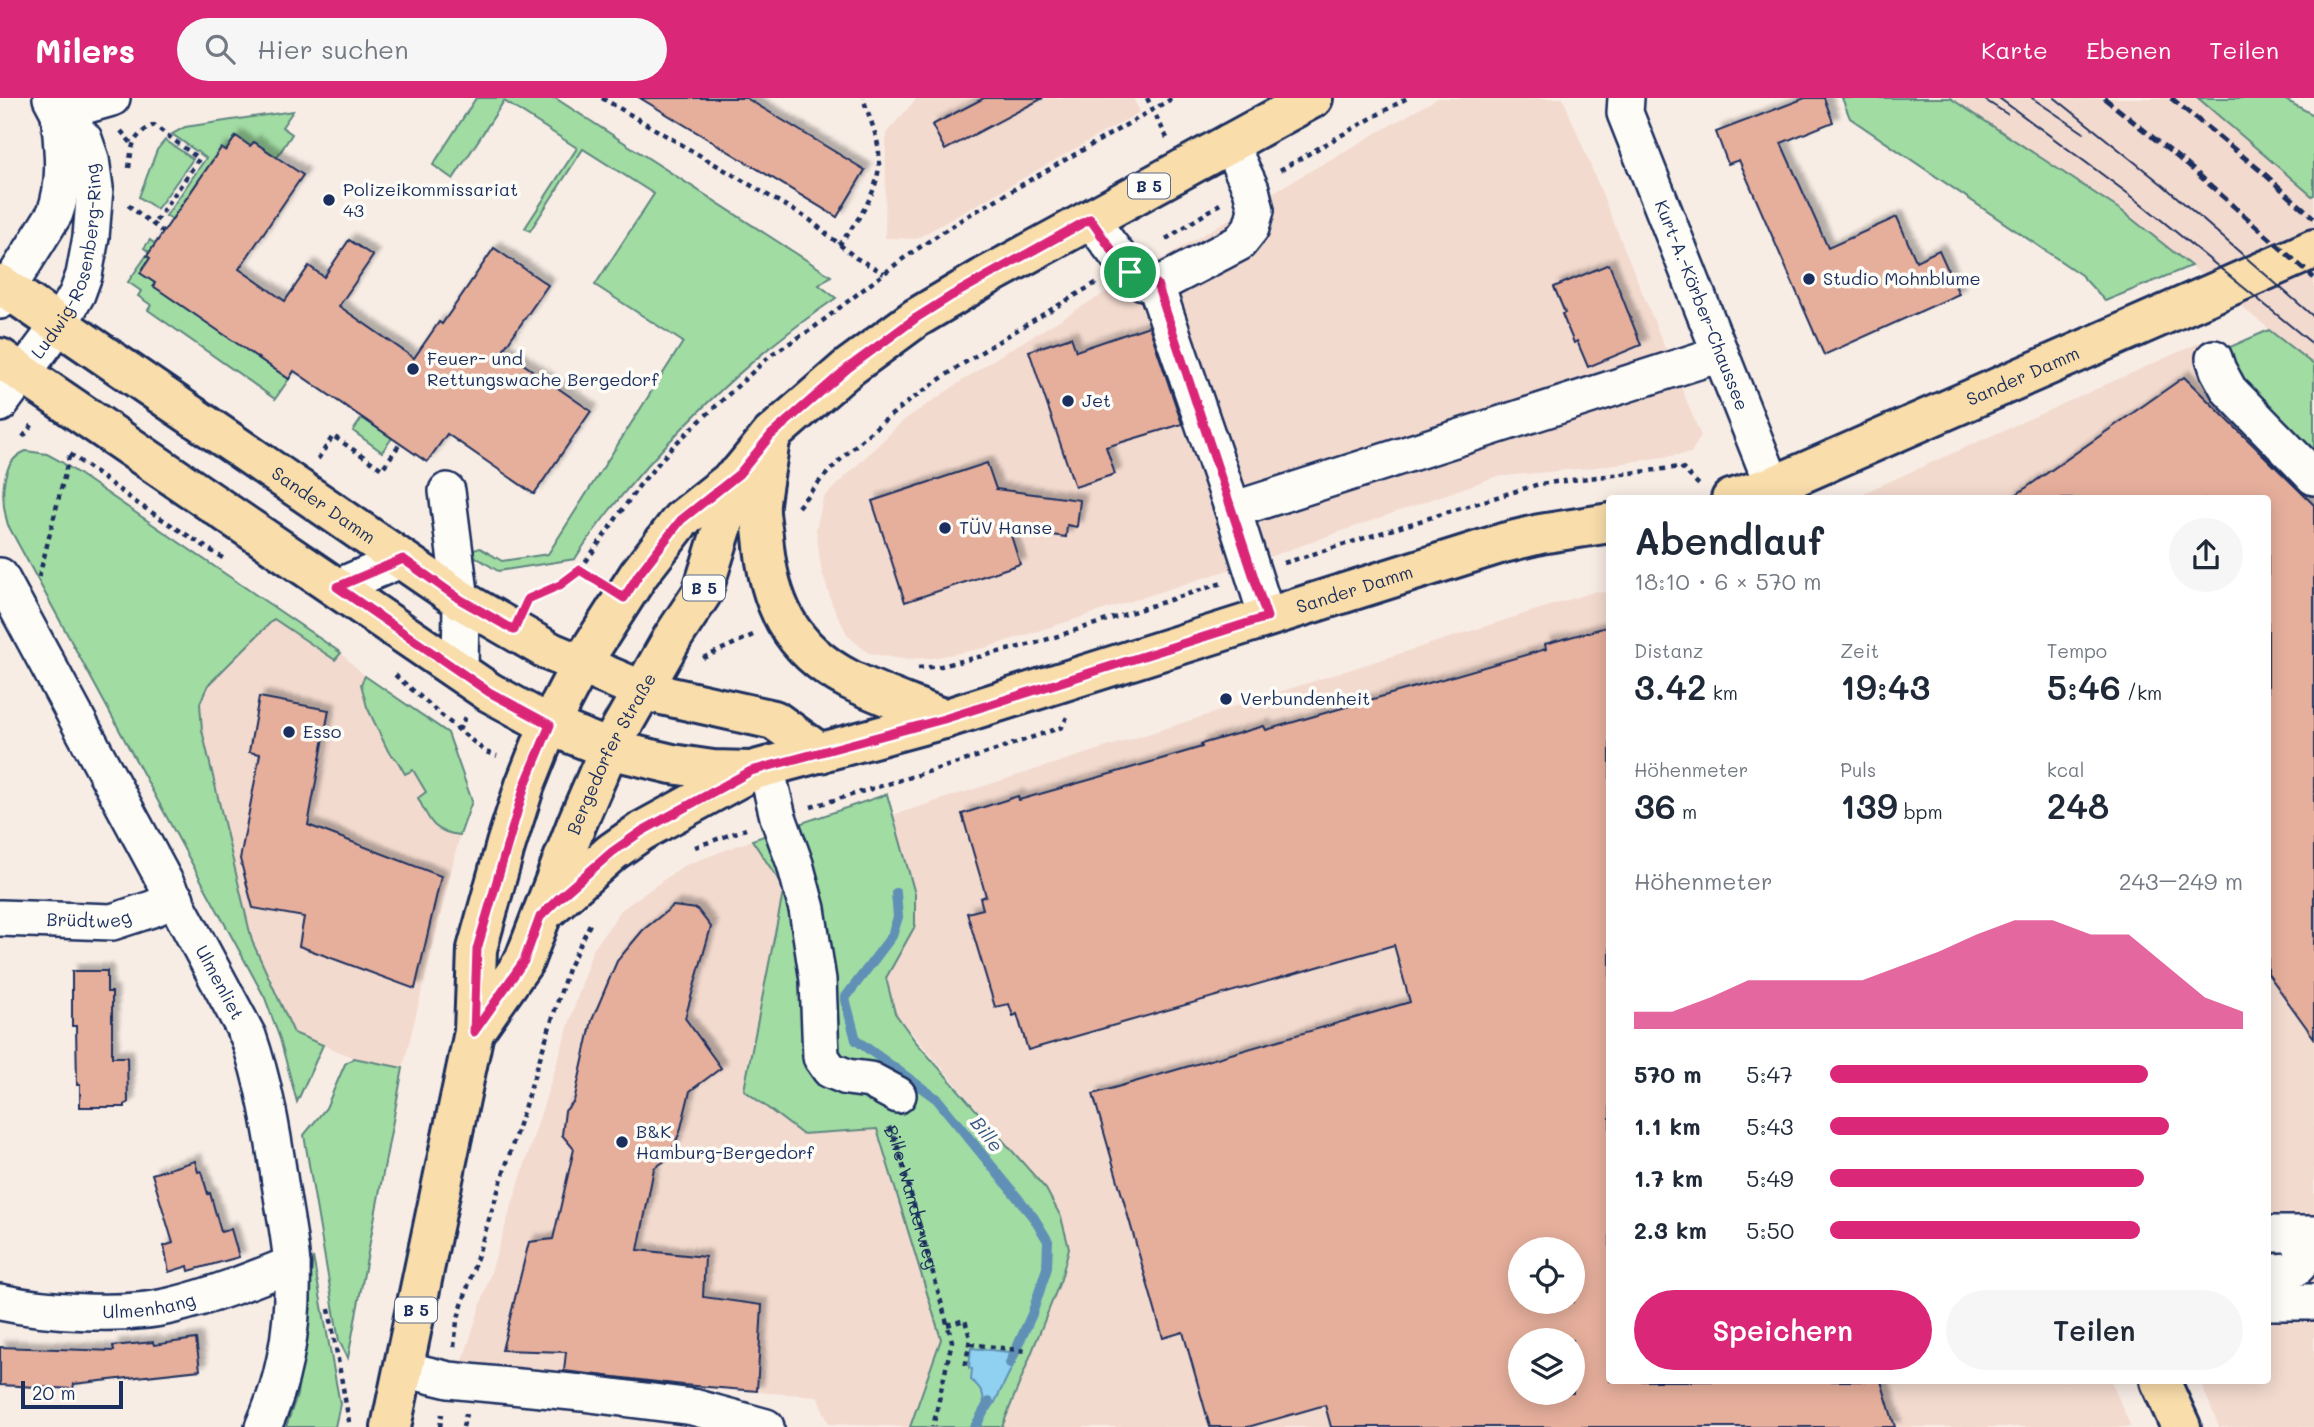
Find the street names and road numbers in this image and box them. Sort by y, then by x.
street label: Ludwig-Rosenberg-Ring [25,162,106,363]
road number: B 5 [1128,174,1170,198]
street label: Kurt-A.-Körber-Chaussee [1650,196,1755,414]
street label: Sander Damm [1962,340,2083,411]
street label: Sander Damm [267,461,381,549]
street label: Sander Damm [1293,559,1416,618]
road number: B 5 [683,575,725,601]
street label: Bergedorfer Straße [561,668,661,838]
street label: Brüdtweg [46,904,134,933]
street label: Ulmenliet [190,941,250,1024]
street label: Bille-Wanderweg [879,1121,944,1272]
street label: Ulmenhang [102,1287,198,1323]
road number: B 5 [395,1298,437,1322]

